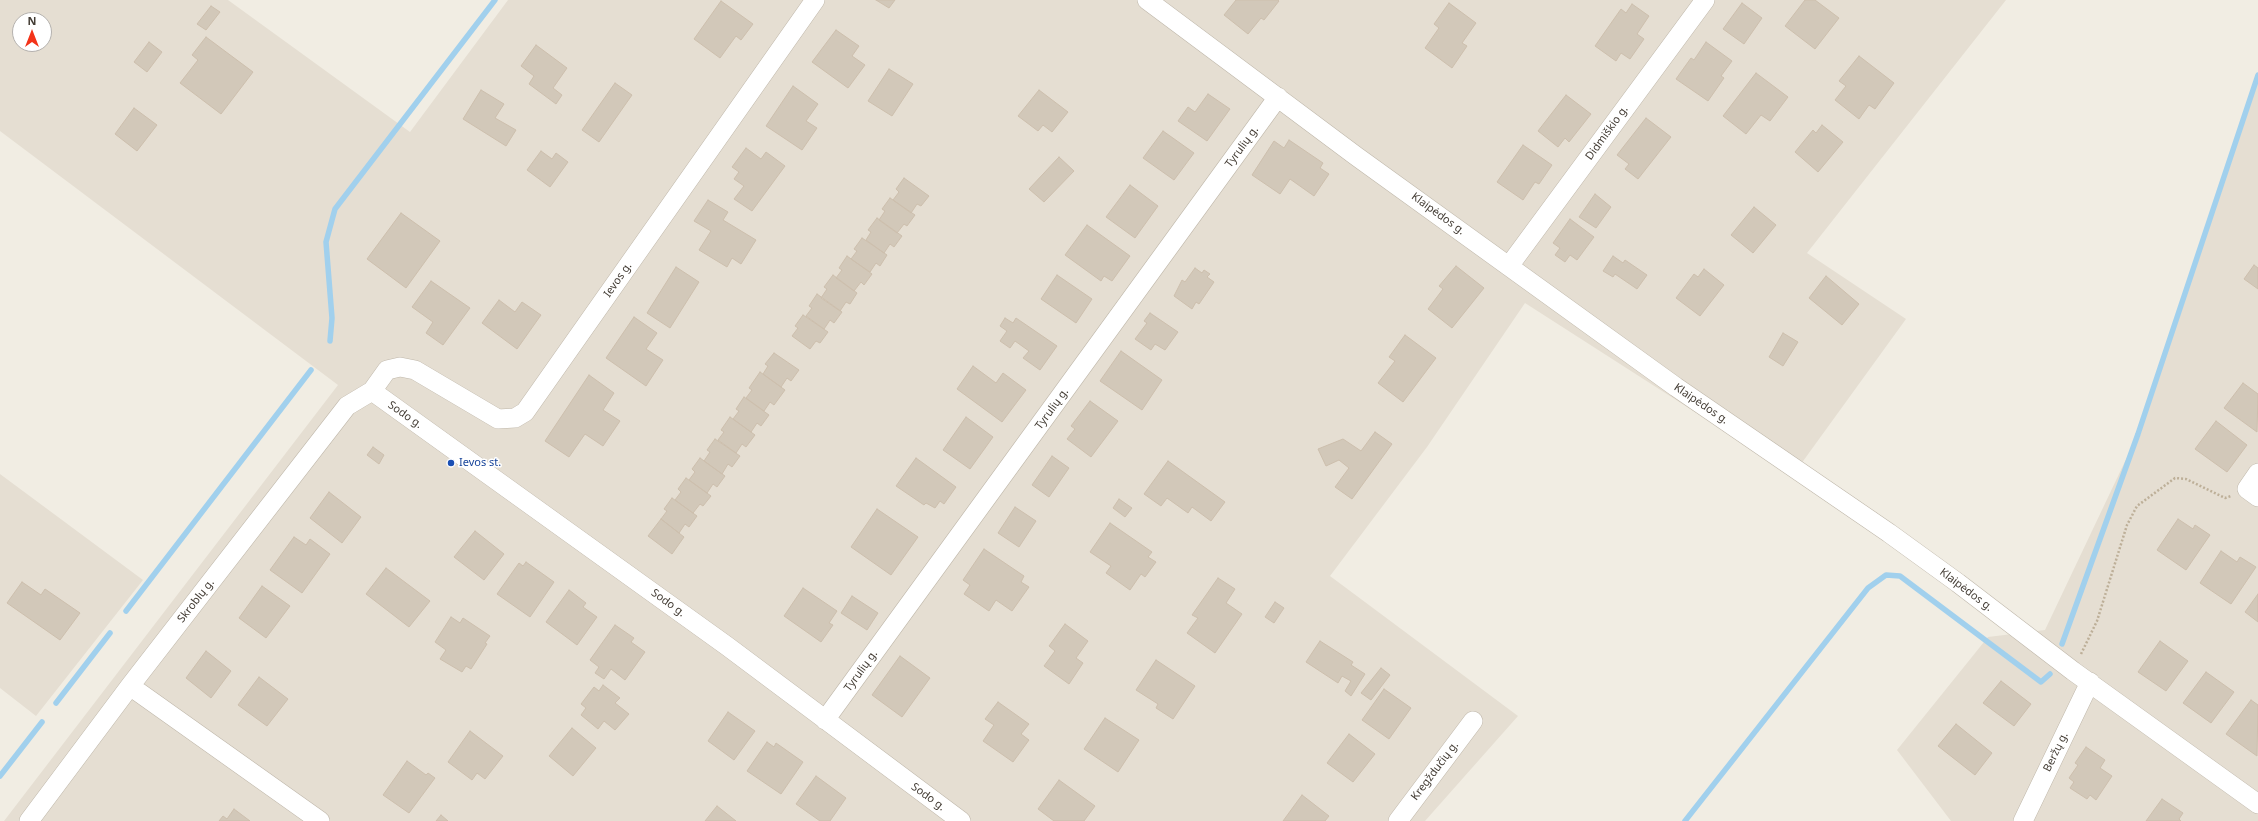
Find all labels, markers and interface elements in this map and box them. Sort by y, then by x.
north arrow [12,12,52,52]
text: N [28,13,36,28]
street label: Didmiškio g. [1583,103,1631,163]
street label: Tyrulių g. [1223,124,1261,170]
street label: Klaipėdos g. [1409,190,1467,238]
street label: Ievos g. [601,260,635,300]
street label: Klaipėdos g. [1671,381,1731,427]
street label: Tyrulių g. [1033,386,1071,432]
street label: Sodo g. [385,398,425,432]
place label: Ievos st. [459,456,501,470]
marker: Ievos st. [446,458,456,468]
street label: Klaipėdos g. [1937,566,1995,614]
street label: Skroblų g. [175,577,217,625]
street label: Sodo g. [648,586,688,620]
street label: Tyrulių g. [842,648,880,694]
street label: Beržų g. [2041,730,2071,774]
street label: Kregždučių g. [1409,739,1461,803]
street label: Sodo g. [908,780,948,814]

